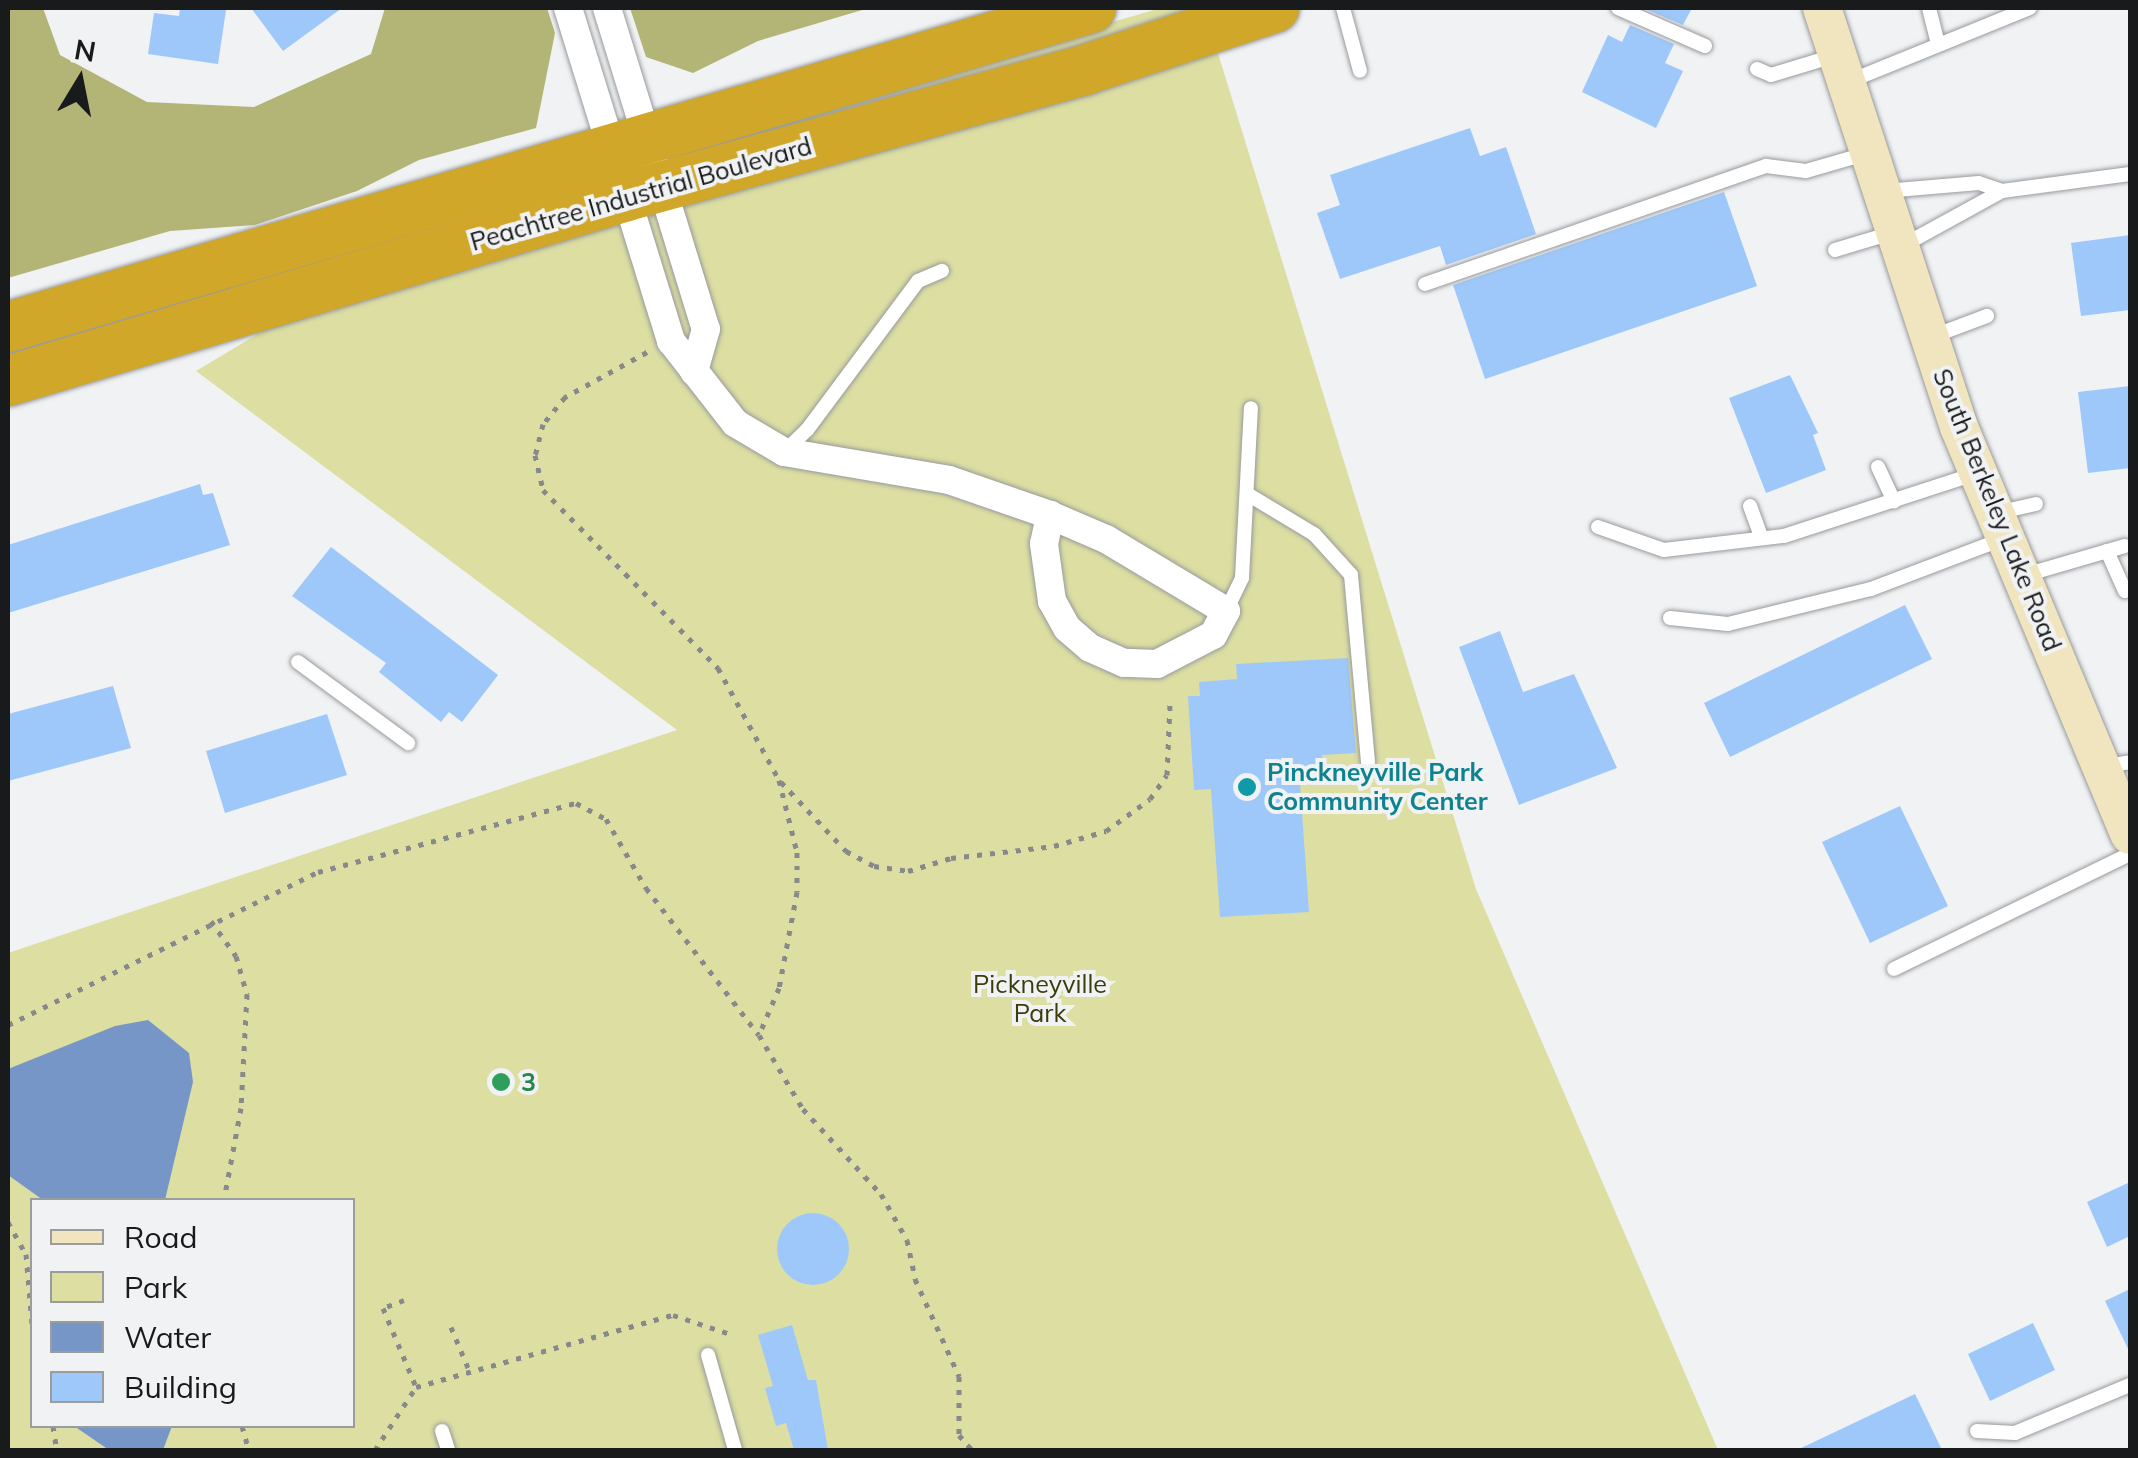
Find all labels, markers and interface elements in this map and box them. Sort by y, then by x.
north arrow [30,30,130,130]
text: N [72,31,99,69]
street label: Peachtree Industrial Boulevard [467,131,815,257]
street label: South Berkeley Lake Road [1927,364,2067,656]
place label: Pinckneyville Park Community Center [1267,758,1487,817]
marker: Pinckneyville Park Community Center [1236,776,1258,798]
park label: Pickneyville Park [973,970,1107,1029]
place label: 3 [521,1067,536,1097]
marker: 3 [490,1071,512,1093]
legend [30,1198,355,1428]
text: Road [124,1218,198,1256]
text: Park [124,1268,187,1306]
text: Water [124,1318,211,1356]
text: Building [124,1368,237,1406]

